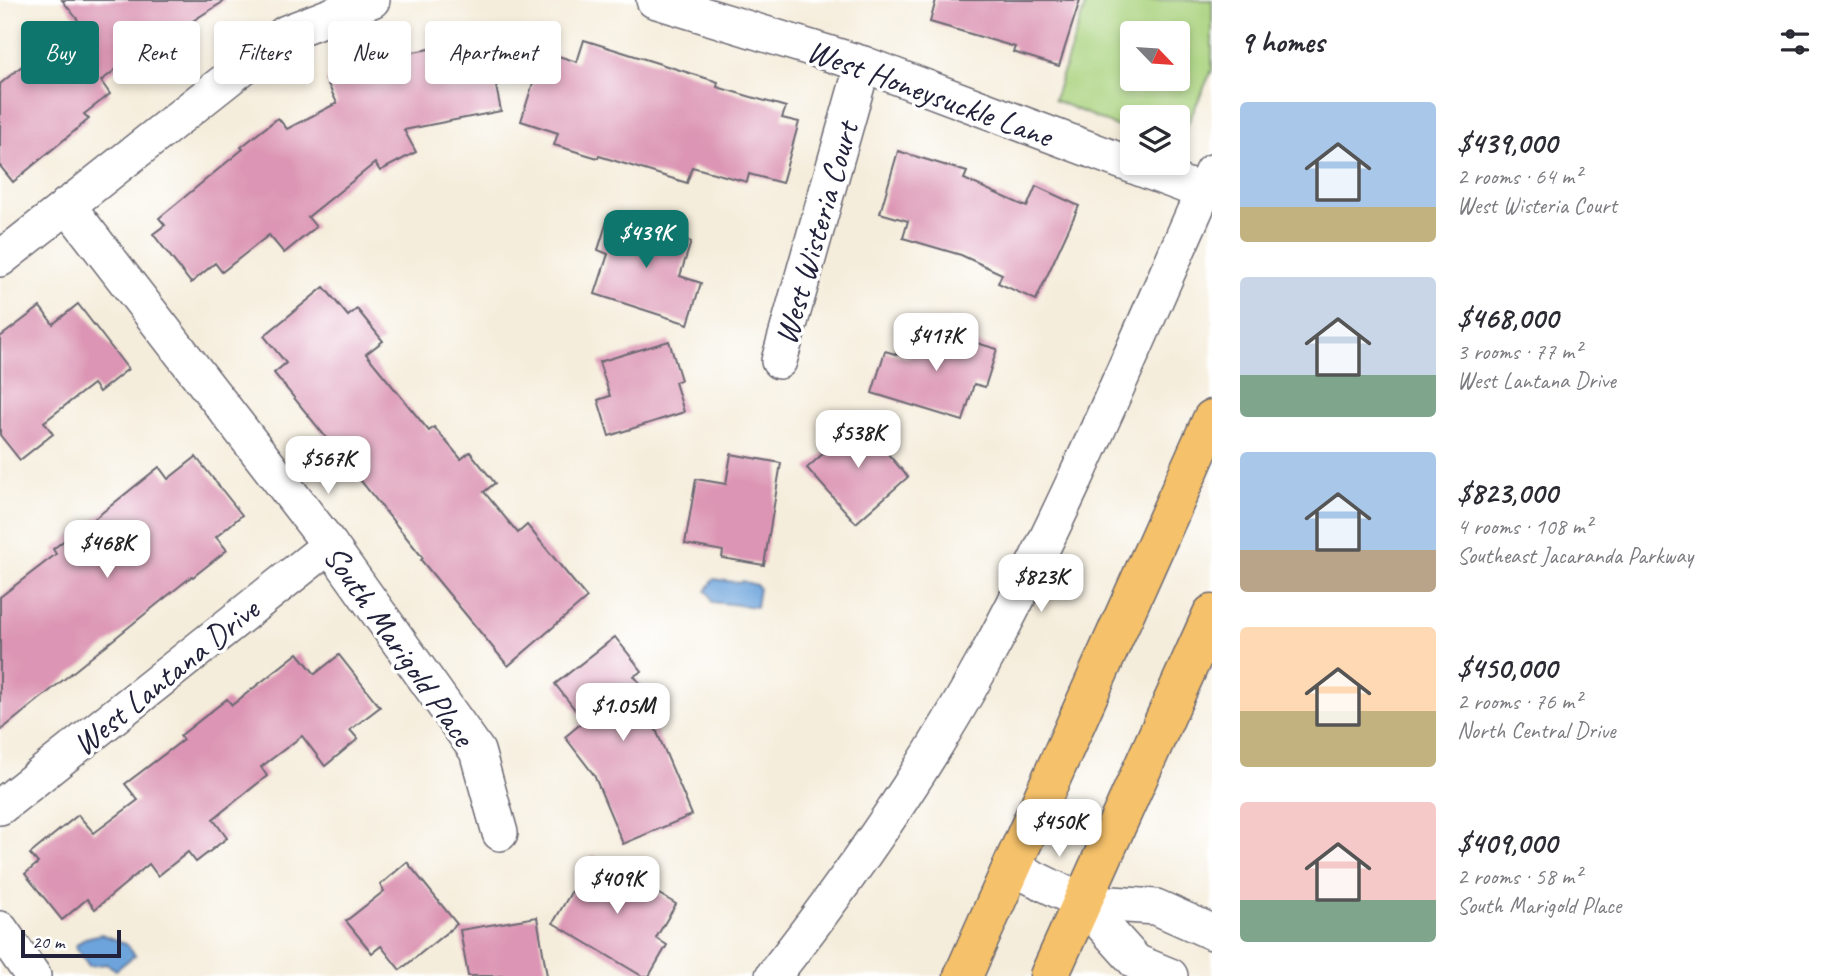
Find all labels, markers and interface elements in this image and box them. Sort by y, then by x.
chip: Buy [21,21,99,84]
chip: Rent [113,21,200,84]
chip: Filters [214,21,314,84]
chip: New [328,21,411,84]
chip: Apartment [425,21,561,84]
north arrow [1120,21,1190,91]
map controls [1120,21,1190,175]
text: 9 homes [1240,23,1324,61]
icon: filters [1776,23,1814,61]
street label: West Honeysuckle Lane [802,29,1060,157]
button: layers [1120,105,1190,175]
street label: West Wisteria Court [764,114,869,349]
text: $439,000 [1457,124,1557,162]
icon: home [1296,130,1380,214]
text: 2 rooms · 64 m² [1457,162,1581,191]
text: West Wisteria Court [1457,191,1617,220]
pin: $439K [597,210,695,270]
text: $439K [620,218,672,247]
text: $468,000 [1457,299,1558,337]
icon: home [1296,305,1380,389]
pin: $417K [887,314,985,373]
text: $417K [910,321,963,350]
text: 3 rooms · 77 m² [1457,337,1581,366]
text: West Lantana Drive [1457,366,1616,395]
pin: $538K [809,410,907,470]
text: $538K [832,418,884,447]
pin: $567K [279,436,377,496]
text: $567K [301,444,355,473]
text: $823,000 [1457,474,1557,512]
icon: home [1296,480,1380,564]
text: 4 rooms · 108 m² [1457,512,1592,541]
pin: $468K [58,520,156,580]
text: $468K [80,528,134,557]
street label: South Marigold Place [314,537,485,756]
text: Southeast Jacaranda Parkway [1457,541,1693,570]
pin: $823K [992,554,1090,614]
text: $823K [1014,562,1068,591]
street label: West Lantana Drive [64,587,269,765]
text: $450,000 [1457,649,1557,687]
icon: home [1296,655,1380,739]
pin: $1.05M [566,684,680,743]
text: 2 rooms · 76 m² [1457,687,1581,716]
text: $1.05M [592,691,654,720]
text: North Central Drive [1457,716,1615,745]
pin: $450K [1010,800,1108,859]
text: $450K [1033,807,1085,836]
text: $409,000 [1457,824,1557,862]
icon: home [1296,830,1380,914]
pin: $409K [568,856,666,916]
text: 2 rooms · 58 m² [1457,862,1581,891]
text: $409K [591,864,643,893]
text: South Marigold Place [1457,891,1621,920]
scale bar [21,927,121,959]
text: 20 m [32,930,64,954]

